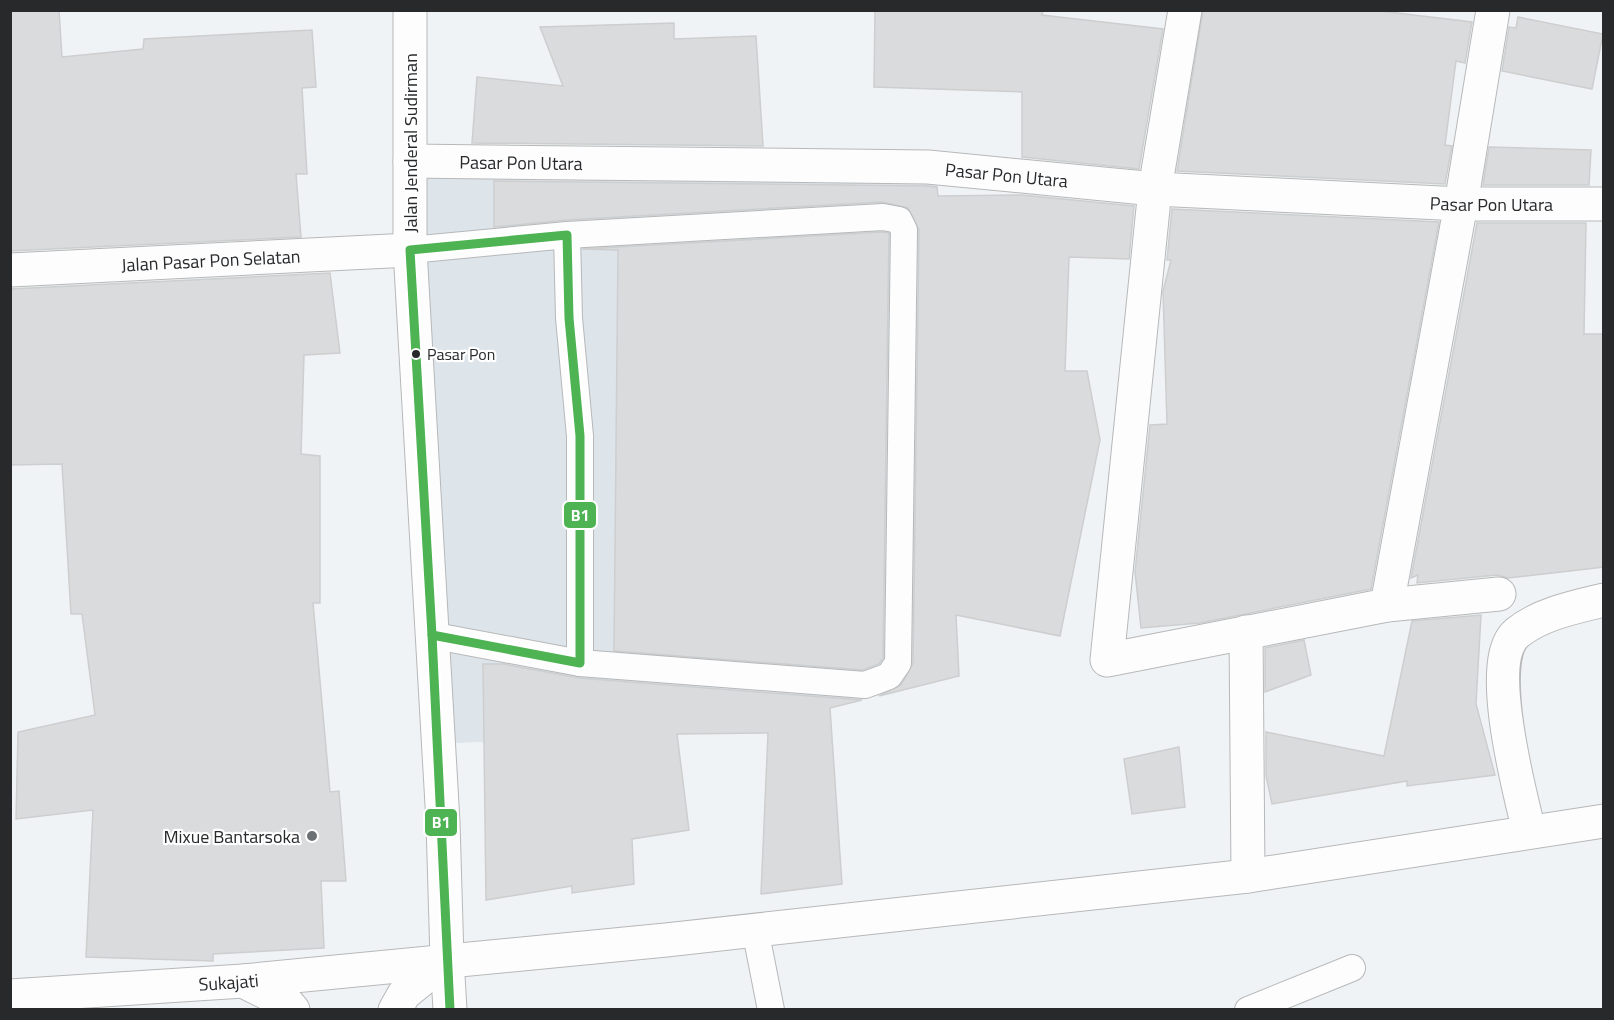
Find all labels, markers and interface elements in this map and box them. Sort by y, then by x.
street label: Jalan Jenderal Sudirman [397,53,424,233]
street label: Pasar Pon Utara [459,148,583,176]
street label: Pasar Pon Utara [944,155,1069,194]
street label: Pasar Pon Utara [1429,189,1553,218]
street label: Jalan Pasar Pon Selatan [121,242,301,278]
place label: Pasar Pon [427,342,495,366]
marker: Pasar Pon [410,348,422,360]
line badge: B1 [563,501,597,529]
text: B1 [571,503,589,527]
line badge: B1 [424,808,458,837]
text: B1 [432,810,450,834]
place label: Mixue Bantarsoka [163,823,300,850]
marker: Mixue Bantarsoka [305,829,319,843]
street label: Sukajati [198,966,260,997]

